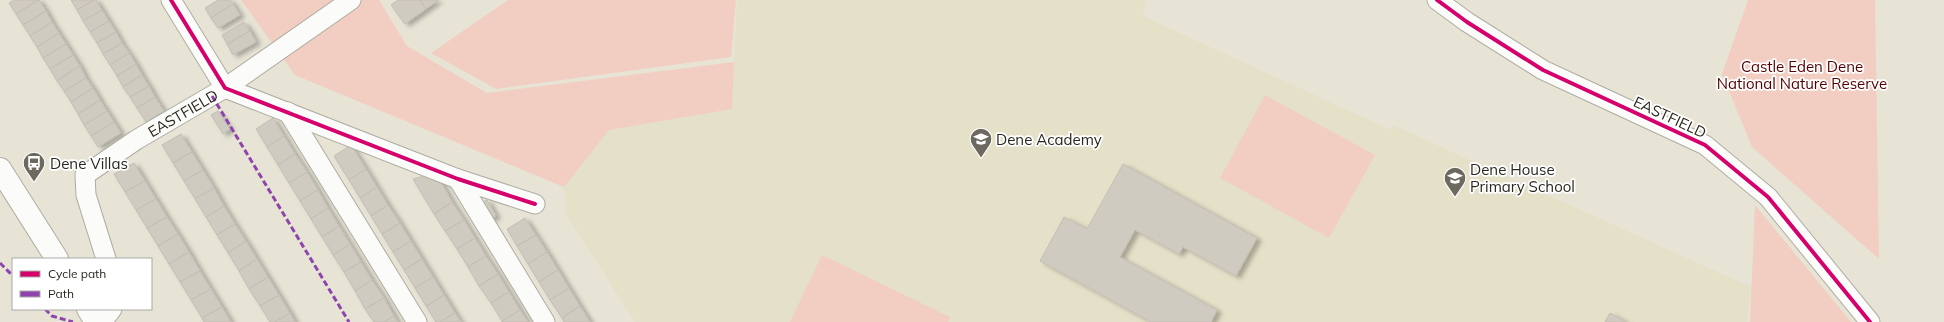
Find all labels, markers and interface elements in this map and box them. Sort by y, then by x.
park label: Castle Eden Dene National Nature Reserve [1717,57,1887,93]
street label: EASTFIELD [144,85,221,141]
street label: EASTFIELD [1631,92,1709,142]
school or university icon: Dene Academy [968,126,994,159]
place label: Dene Academy [996,130,1102,149]
bus stop icon: Dene Villas [21,150,47,183]
place label: Dene Villas [50,154,128,173]
place label: Dene House Primary School [1470,160,1575,196]
school or university icon: Dene House Primary School [1442,165,1468,198]
legend [12,258,152,310]
text: Cycle path [48,266,106,281]
text: Path [48,286,74,301]

